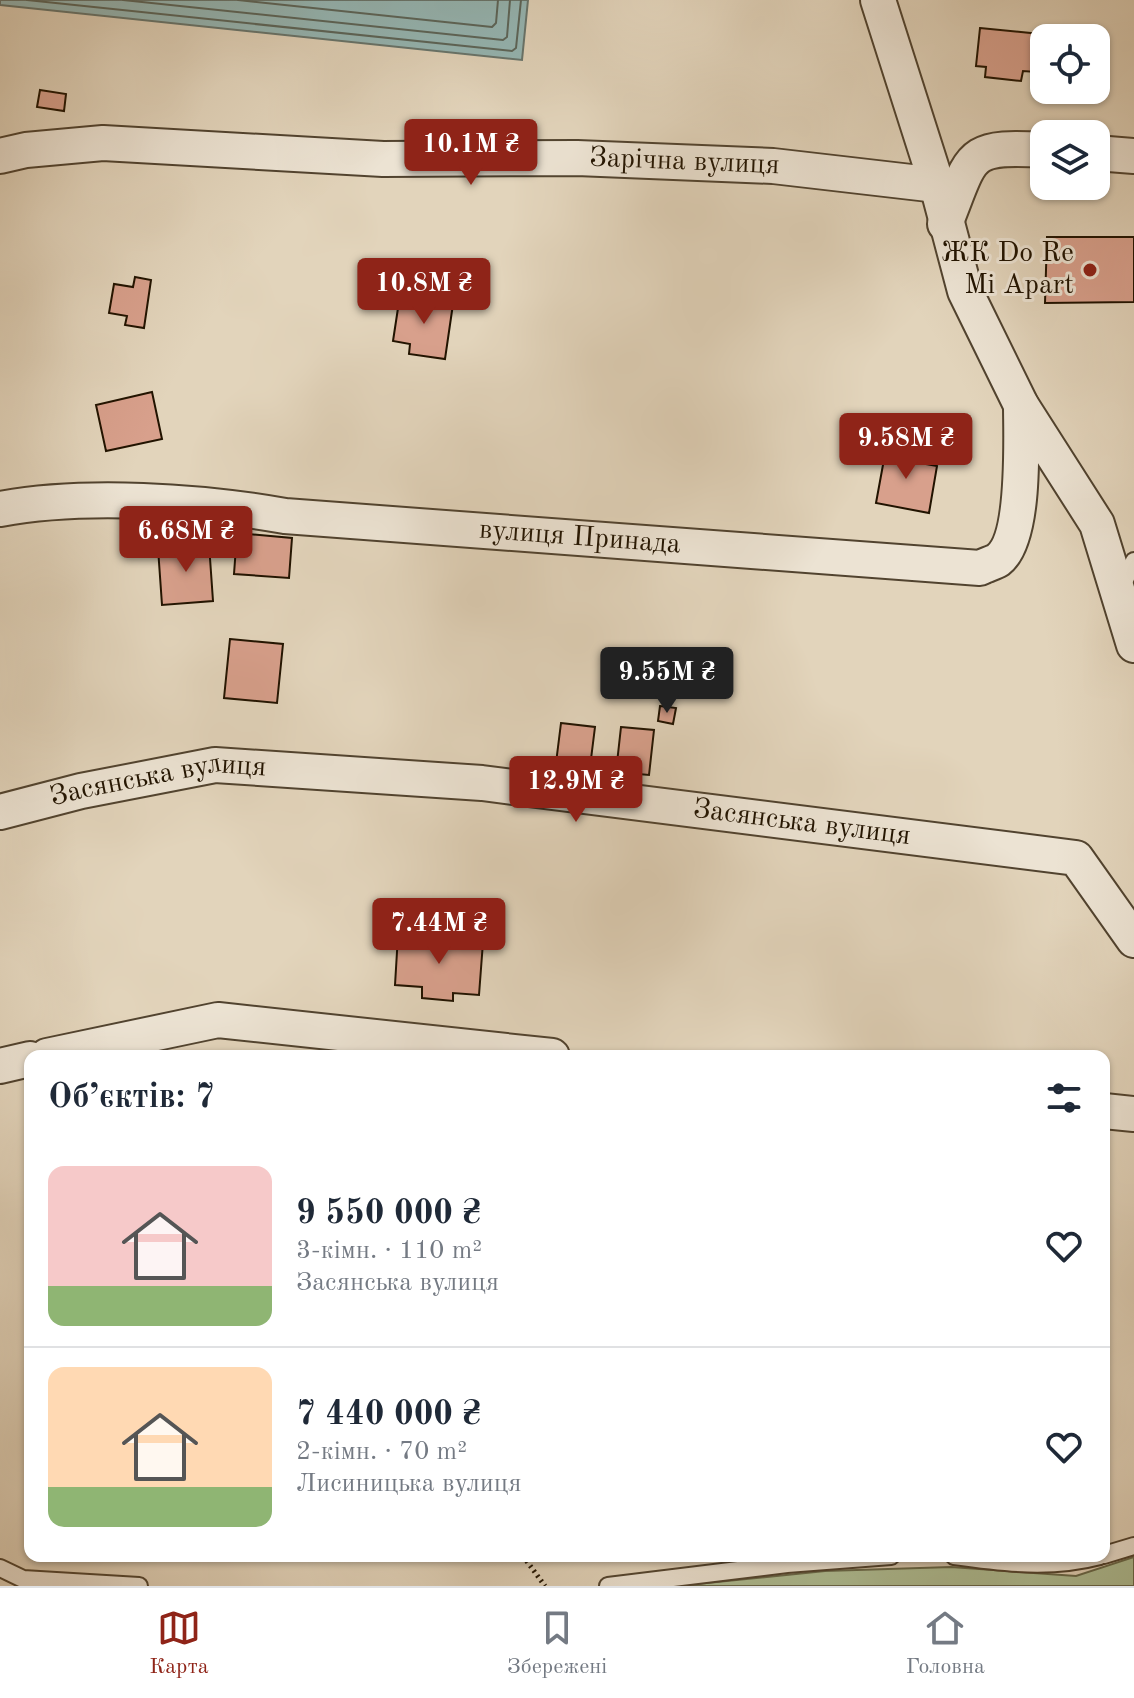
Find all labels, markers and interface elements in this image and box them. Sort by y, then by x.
map controls [1030,24,1110,200]
button: locate [1030,24,1110,104]
pin: 10.1M ₴ [397,119,545,187]
button: layers [1030,120,1110,200]
text: 10.1M ₴ [422,132,520,158]
street label: Зарічна вулиця [589,145,780,180]
place label: ЖК Do Re Mi Apart [941,240,1074,300]
pin: 10.8M ₴ [350,258,498,326]
marker: ЖК Do Re Mi Apart [1081,261,1099,279]
text: 10.8M ₴ [375,271,473,297]
pin: 9.58M ₴ [832,413,980,481]
text: 9.58M ₴ [857,426,955,452]
pin: 6.68M ₴ [112,506,260,574]
street label: вулиця Принада [478,517,682,560]
text: 6.68M ₴ [137,519,235,545]
pin: 9.55M ₴ [593,647,741,715]
text: 9.55M ₴ [618,660,716,686]
street label: Засянська вулиця [47,750,267,812]
pin: 12.9M ₴ [502,756,650,824]
text: 12.9M ₴ [527,769,625,795]
street label: Засянська вулиця [691,796,912,851]
pin: 7.44M ₴ [365,898,513,966]
text: 7.44M ₴ [390,911,488,937]
icon: filters [1042,1076,1086,1120]
text: Об’єктів: 7 [48,1081,215,1115]
text: 9 550 000 ₴ [296,1197,481,1231]
icon: home [112,1198,208,1294]
icon: heart [1042,1224,1086,1268]
text: 3-кімн. · 110 m² [296,1238,482,1264]
text: Засянська вулиця [296,1270,499,1296]
text: 7 440 000 ₴ [296,1398,481,1432]
icon: home [112,1399,208,1495]
icon: heart [1042,1425,1086,1469]
text: 2-кімн. · 70 m² [296,1439,467,1465]
text: Лисиницька вулиця [296,1471,522,1497]
tab: Карта [149,1606,209,1681]
tab: Збережені [507,1606,607,1681]
tab: Головна [906,1606,985,1681]

